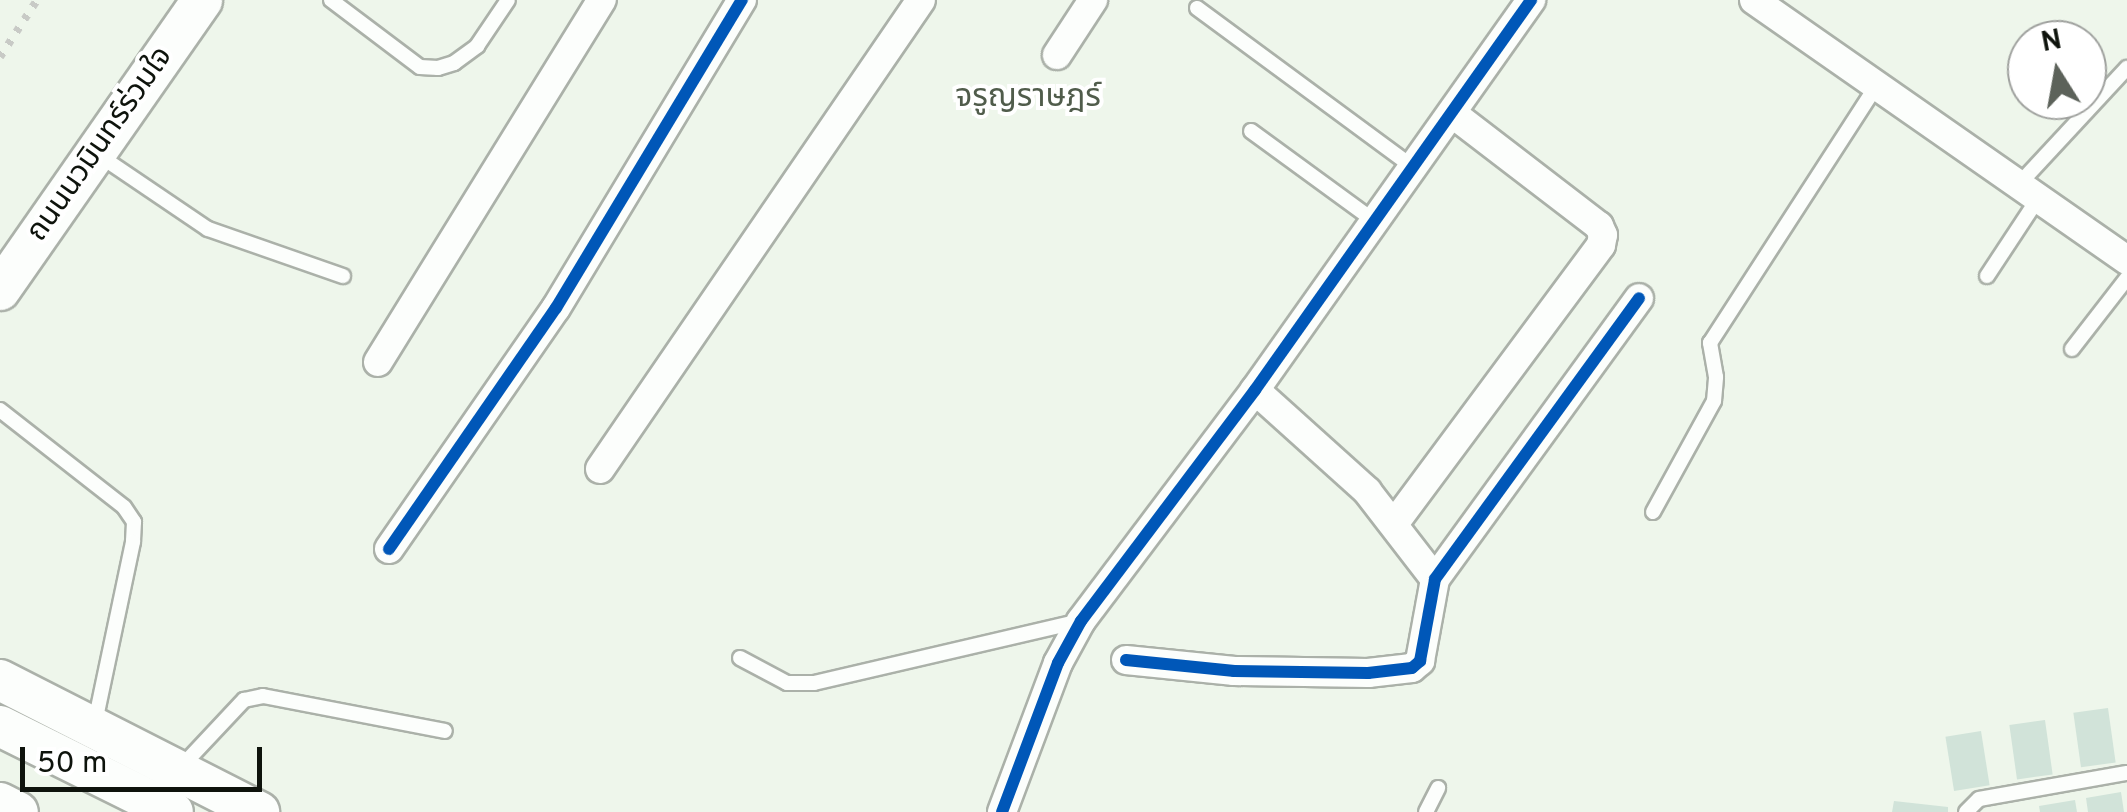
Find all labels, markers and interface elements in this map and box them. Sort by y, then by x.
north arrow [2007,20,2107,120]
text: N [2038,23,2065,62]
street label: ถนนนวมินทร์ร่วมใจ [20,41,182,249]
district label: จรูญราษฎร์ [955,79,1101,117]
scale bar [25,727,268,789]
text: 50 m [37,746,107,783]

